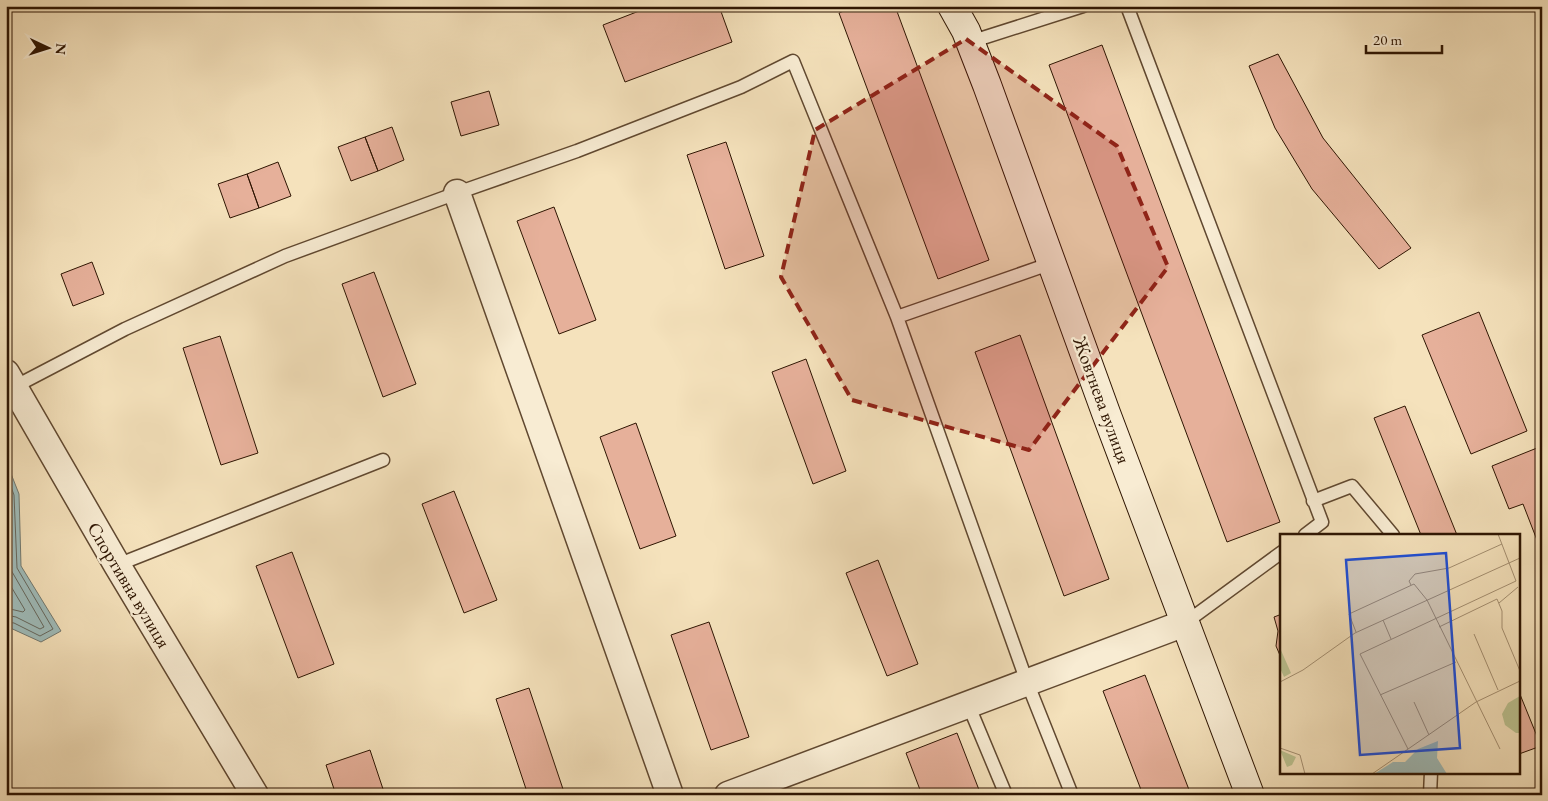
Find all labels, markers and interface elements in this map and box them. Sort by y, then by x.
north arrow [22,22,72,72]
scale bar [1366,22,1442,54]
text: 20 m [1373,30,1402,49]
text: N [52,43,70,56]
street label: Жовтнева вулиця [1067,332,1137,467]
street label: Спортивна вулиця [82,517,177,653]
inset map [1280,534,1520,774]

